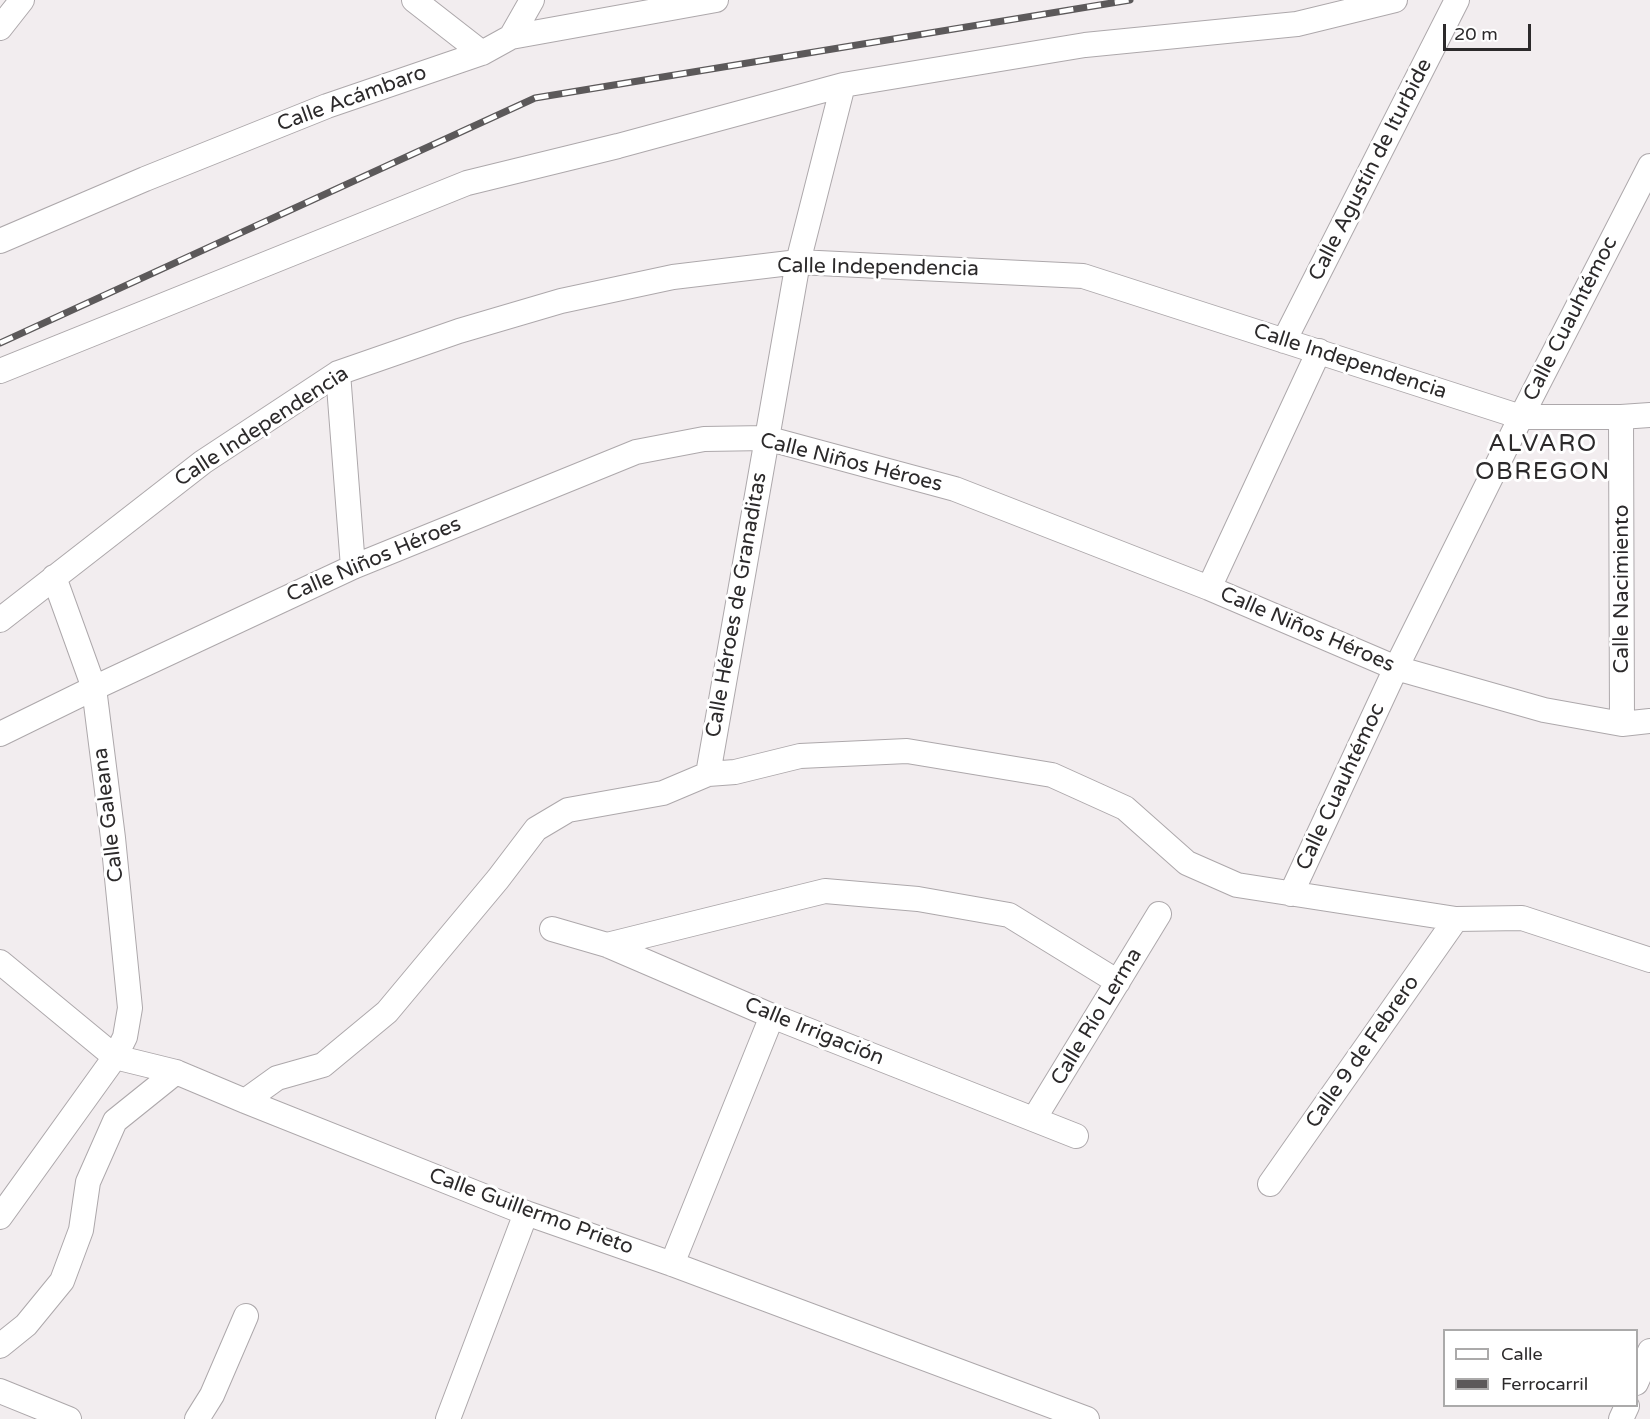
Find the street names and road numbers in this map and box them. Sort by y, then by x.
street label: Calle Agustín de Iturbide [1304,55,1438,285]
street label: Calle Acámbaro [274,60,430,138]
street label: Calle Cuauhtémoc [1519,232,1623,406]
street label: Calle Independencia [777,254,979,282]
street label: Calle Independencia [1250,319,1450,405]
street label: Calle Independencia [170,361,354,493]
street label: Calle Niños Héroes [757,428,945,498]
street label: Calle Héroes de Granaditas [701,470,773,740]
street label: Calle Nacimiento [1609,505,1635,673]
street label: Calle Niños Héroes [283,512,465,608]
street label: Calle Niños Héroes [1216,582,1398,678]
street label: Calle Cuauhtémoc [1291,699,1391,875]
street label: Calle Galeana [88,746,130,884]
street label: Calle Río Lerma [1046,944,1148,1090]
street label: Calle 9 de Febrero [1301,971,1425,1133]
street label: Calle Irrigación [741,993,887,1071]
street label: Calle Guillermo Prieto [425,1163,637,1261]

